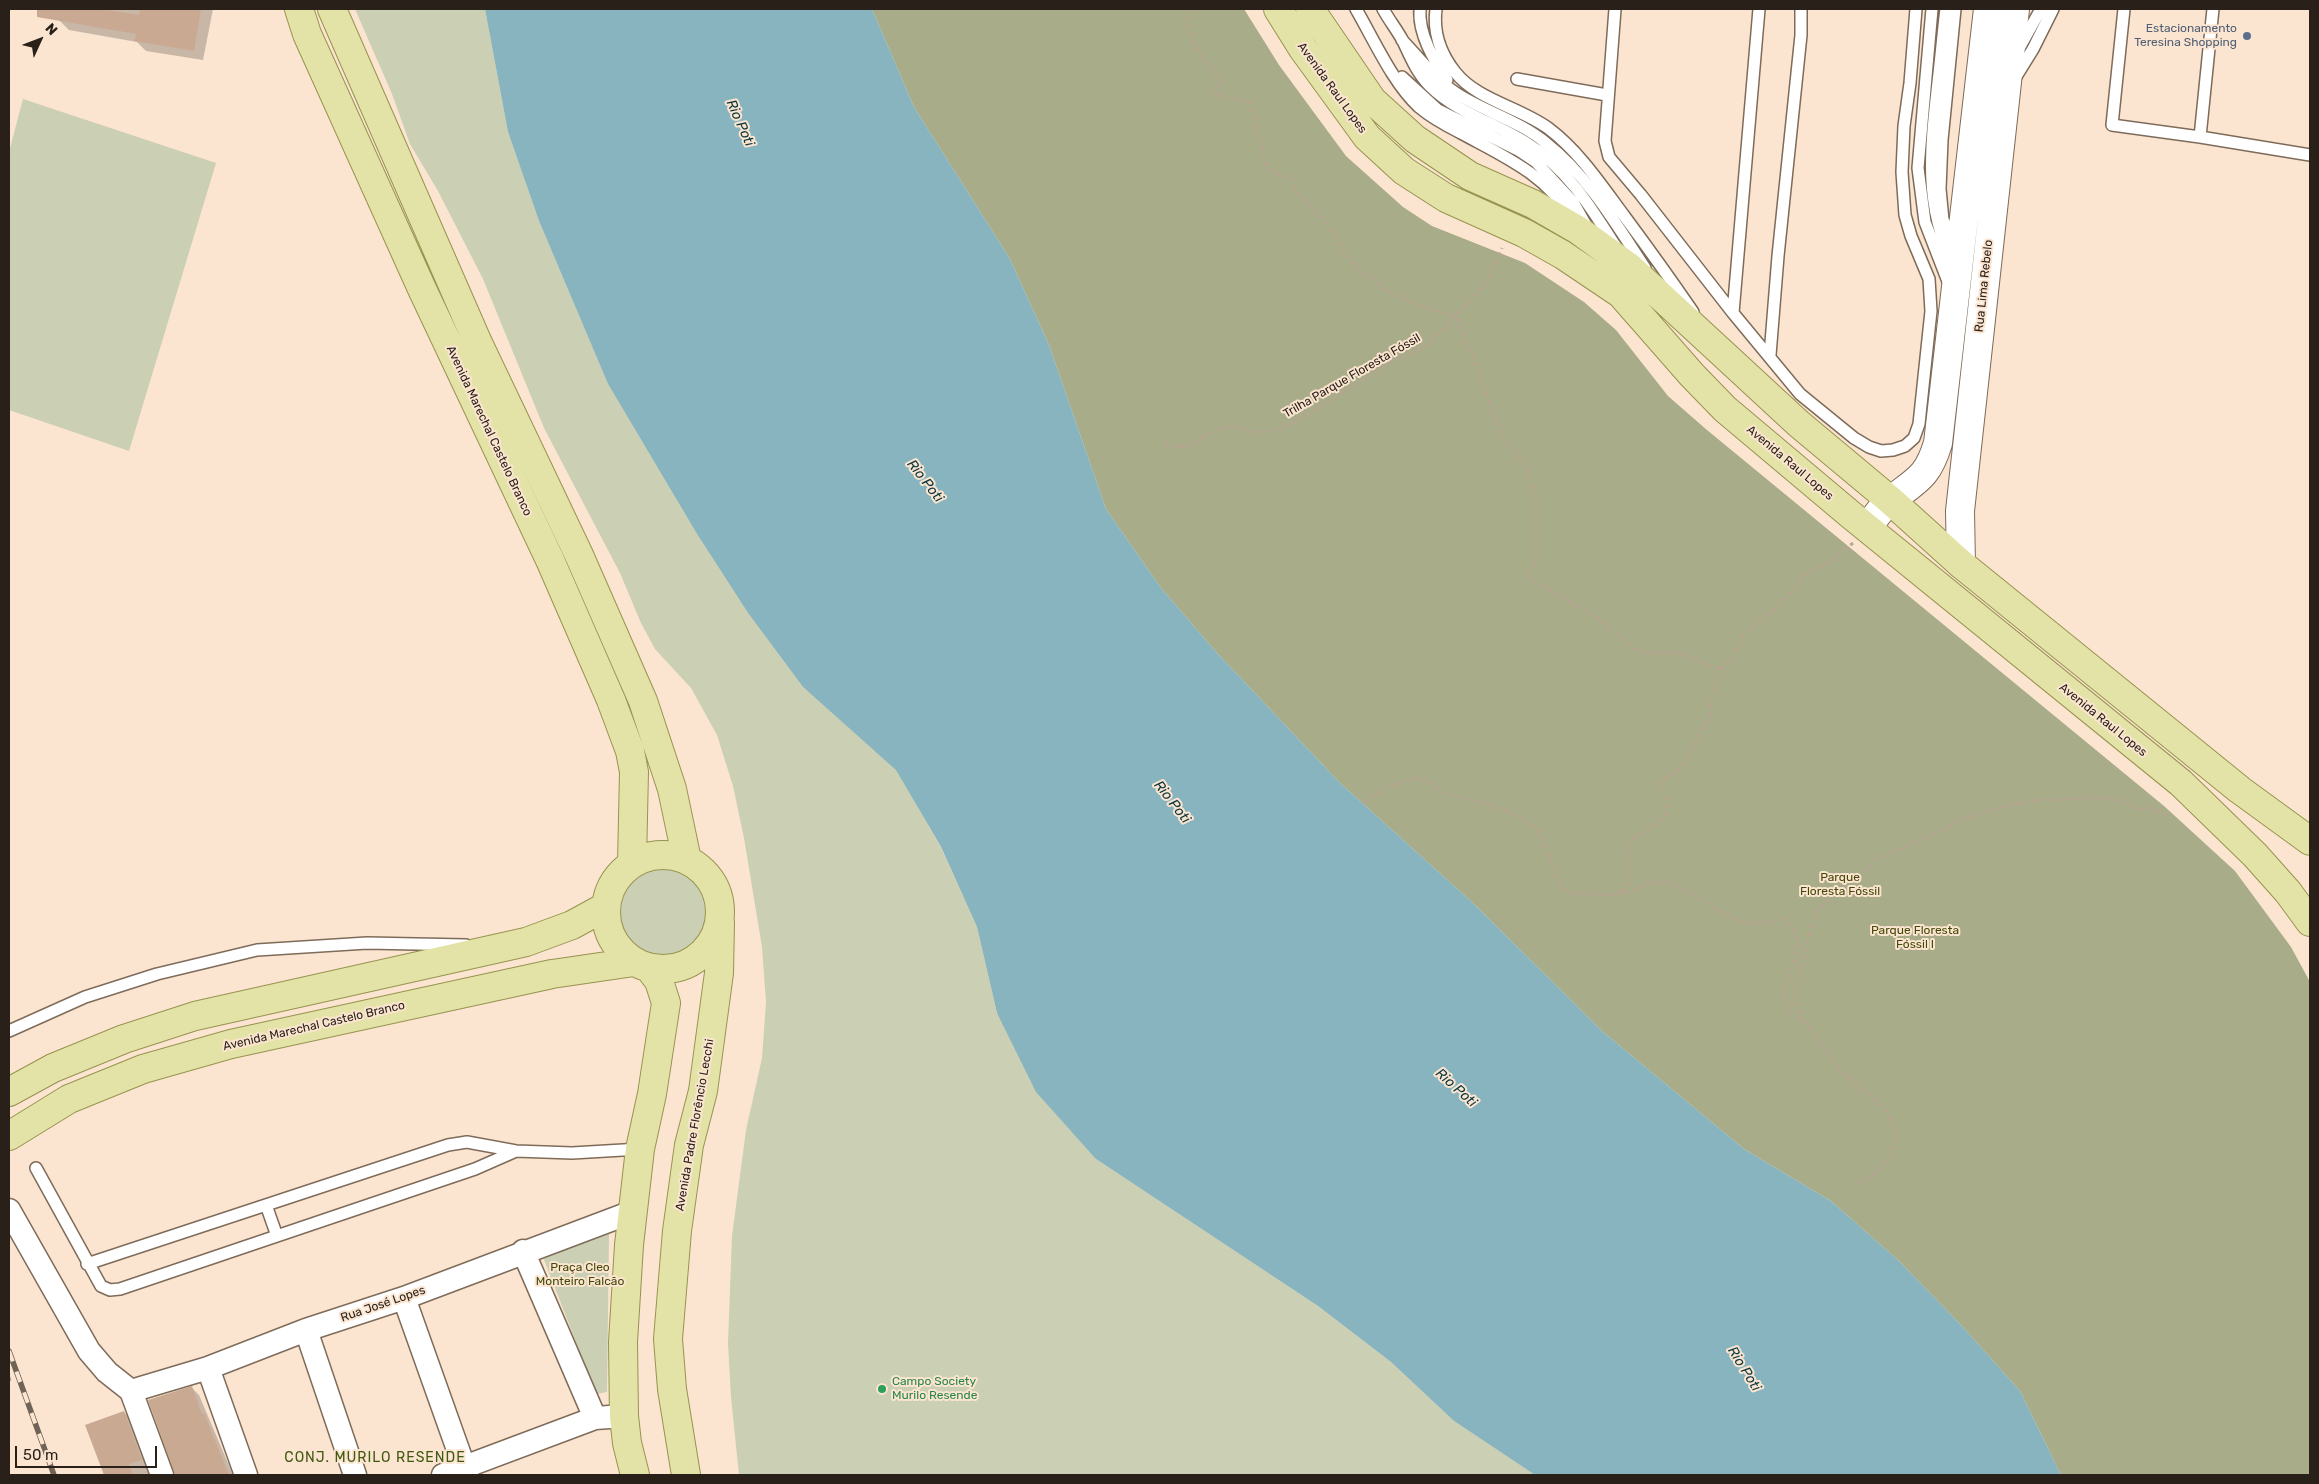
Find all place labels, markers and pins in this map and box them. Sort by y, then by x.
place label: Estacionamento Teresina Shopping [2134,22,2237,50]
marker: Estacionamento Teresina Shopping [2241,30,2253,42]
place label: Campo Society Murilo Resende [892,1375,977,1403]
marker: Campo Society Murilo Resende [876,1383,888,1395]

